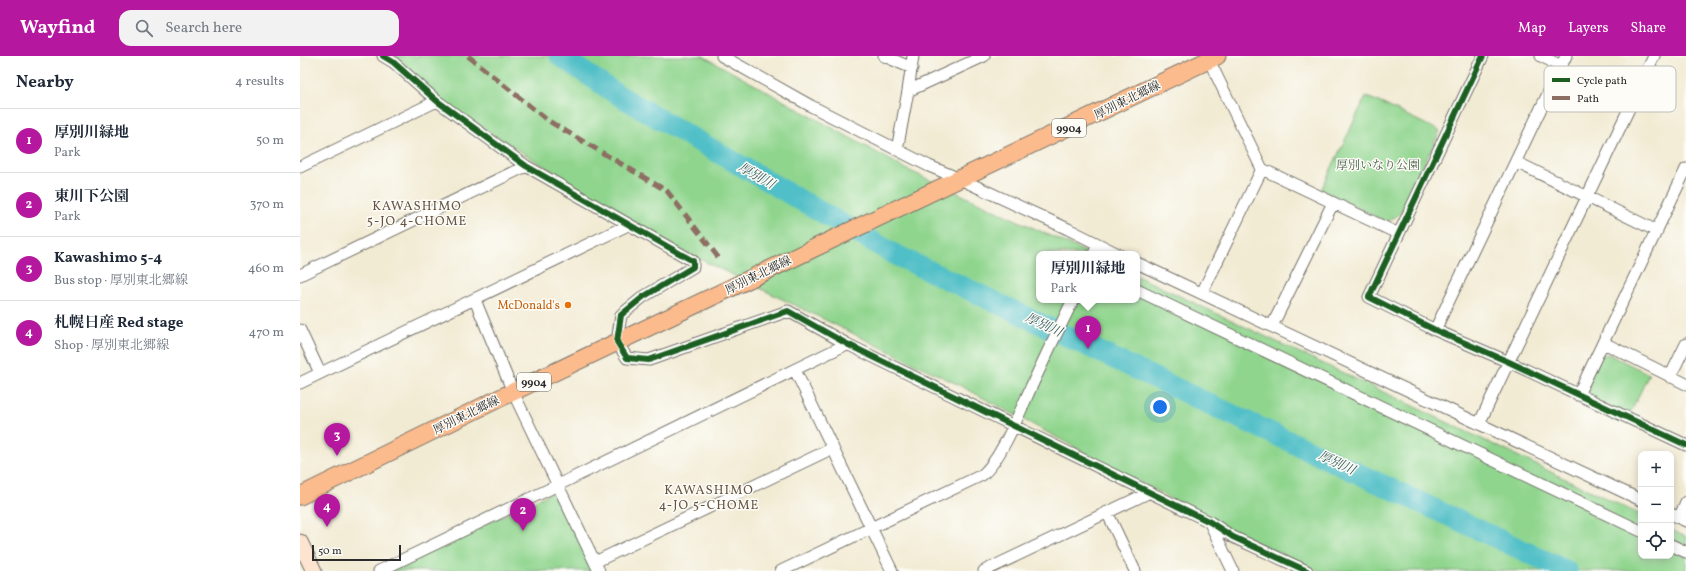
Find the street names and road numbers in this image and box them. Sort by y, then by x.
street label: 厚別東北郷線 [1092,78,1163,124]
road number: 9904 [1052,119,1086,137]
street label: 厚別東北郷線 [723,253,794,299]
road number: 9904 [517,373,551,391]
street label: 厚別東北郷線 [431,393,502,439]

